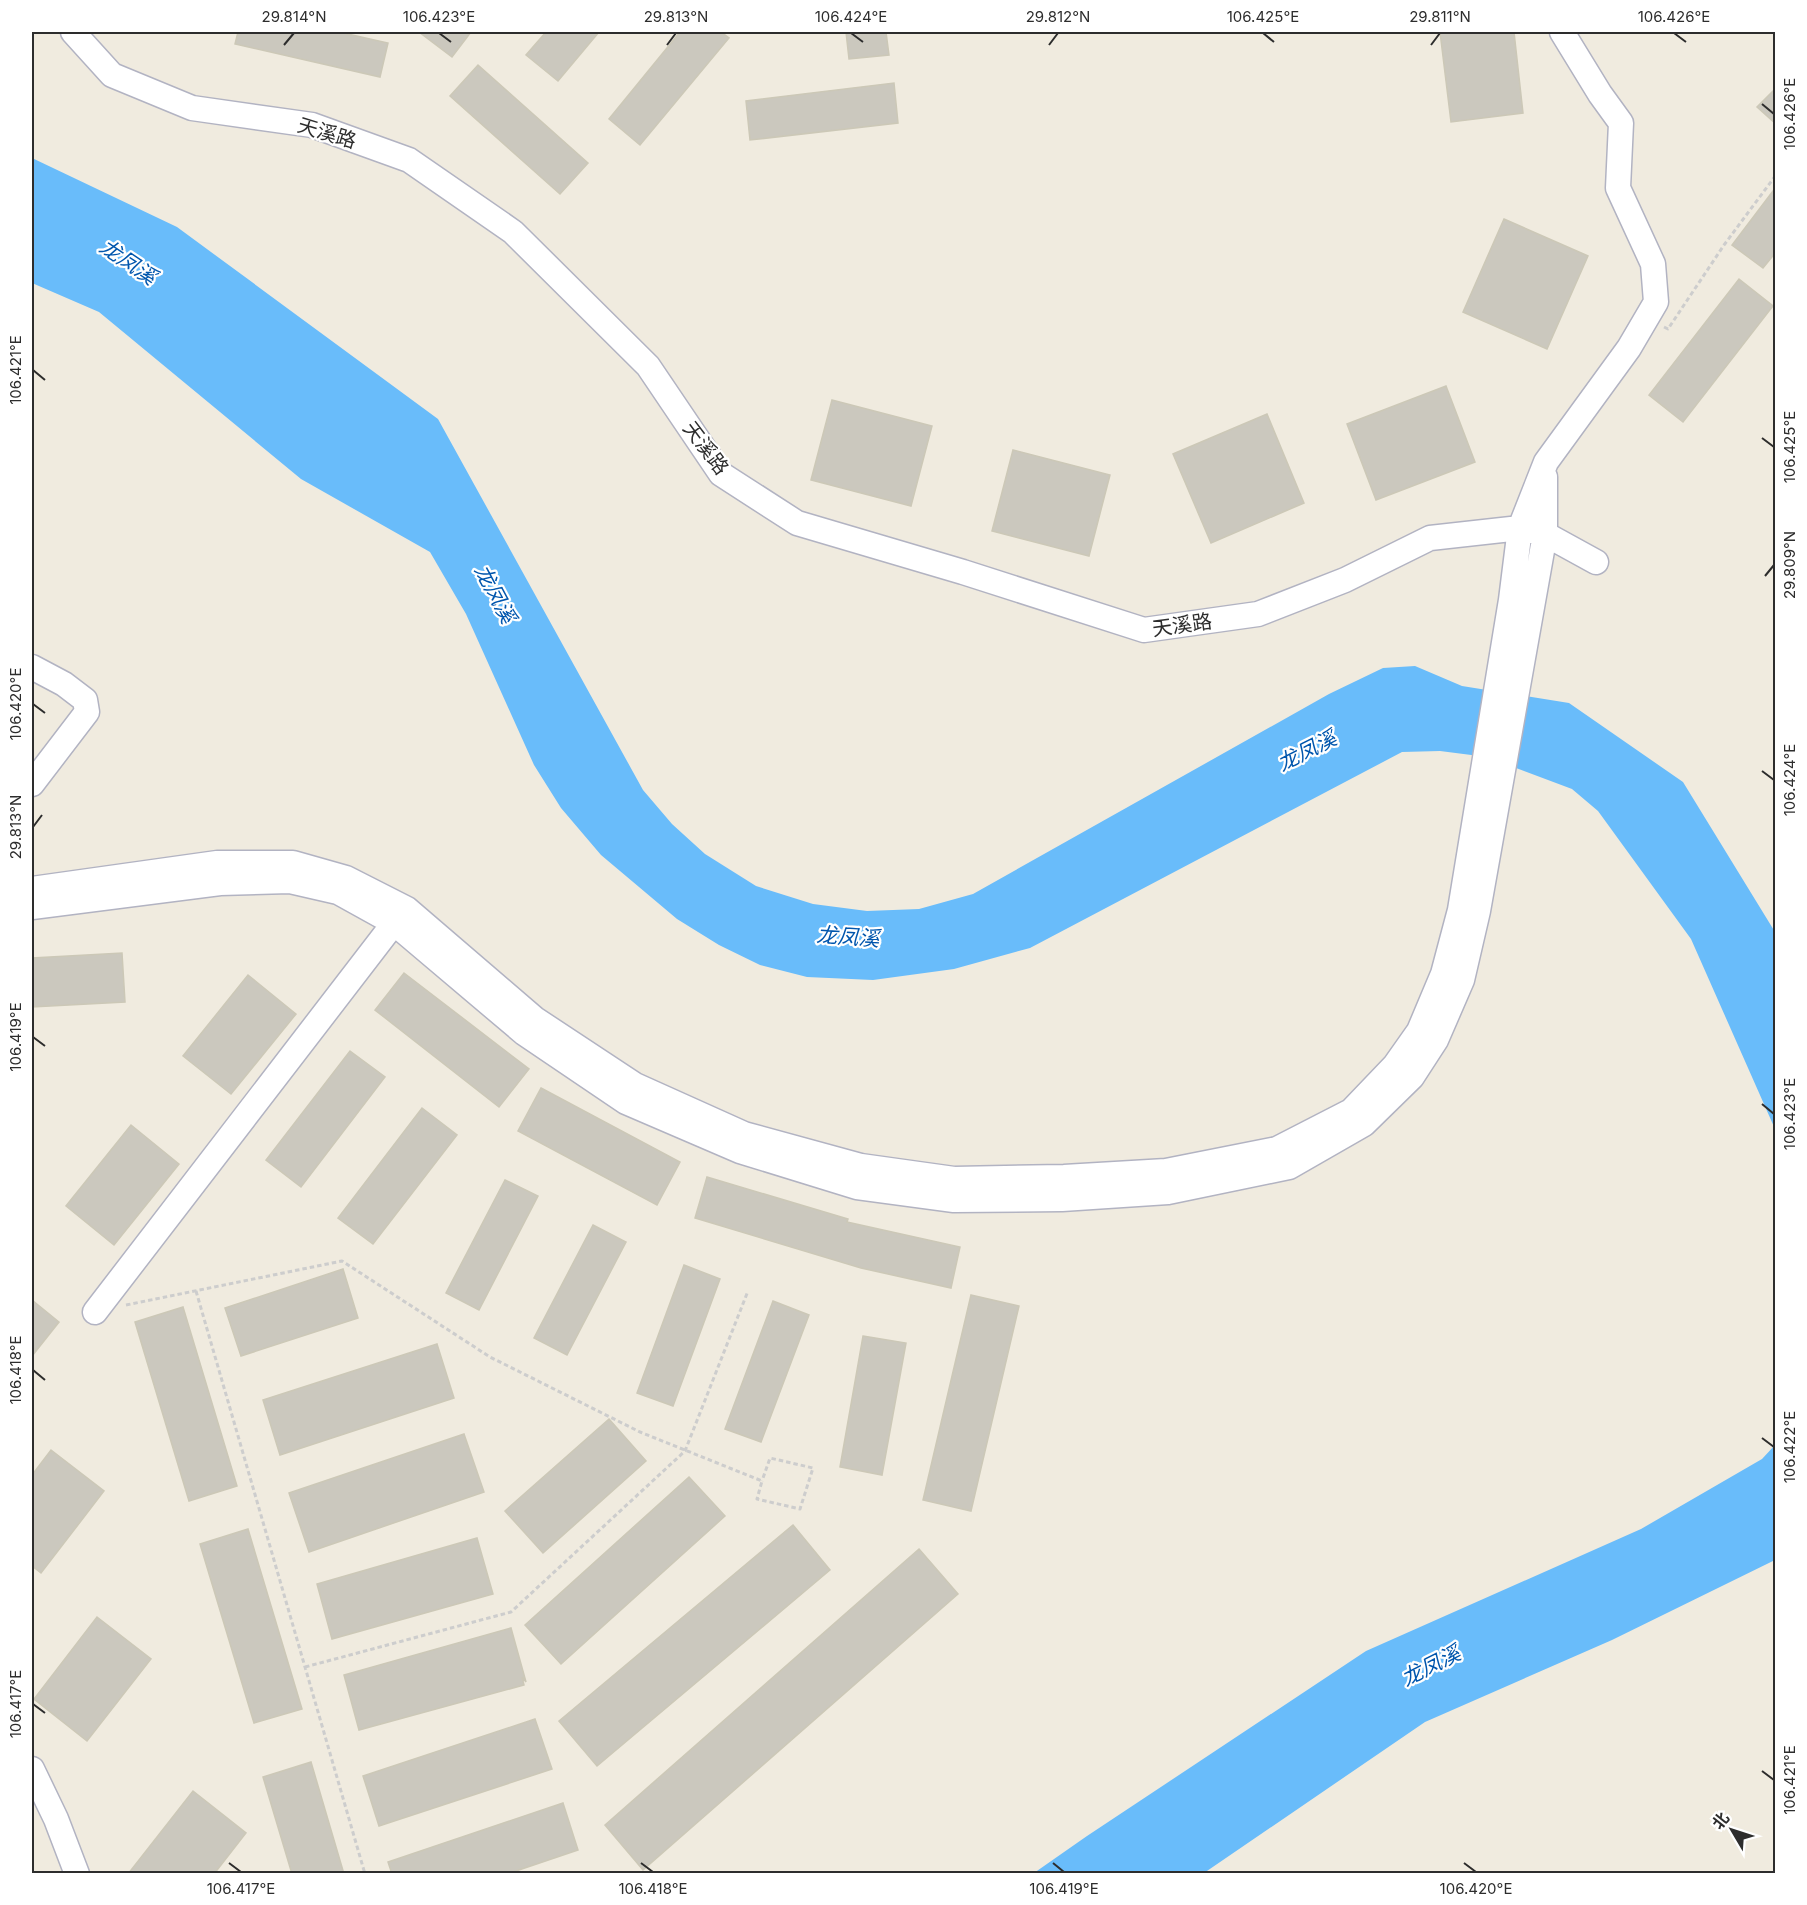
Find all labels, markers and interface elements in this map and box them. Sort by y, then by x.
text: 29.814°N [262,7,326,26]
text: 106.423°E [403,7,475,26]
text: 29.813°N [644,7,708,26]
text: 106.424°E [815,7,887,26]
text: 29.812°N [1026,7,1090,26]
text: 106.425°E [1227,7,1299,26]
text: 29.811°N [1409,7,1471,26]
text: 106.426°E [1638,7,1710,26]
text: 106.426°E [1780,78,1799,150]
street label: 天溪路 [295,113,359,153]
water label: 龙凤溪 [95,234,163,291]
text: 106.421°E [6,335,25,405]
text: 106.425°E [1780,411,1799,483]
street label: 天溪路 [678,417,734,479]
text: 29.809°N [1780,531,1799,599]
water label: 龙凤溪 [470,560,522,629]
street label: 天溪路 [1151,609,1213,641]
text: 106.420°E [6,668,25,740]
water label: 龙凤溪 [1273,724,1342,776]
text: 106.424°E [1780,744,1799,816]
text: 29.813°N [6,795,25,859]
water label: 龙凤溪 [816,922,882,951]
text: 106.419°E [6,1002,25,1072]
text: 106.423°E [1780,1078,1799,1150]
text: 106.418°E [6,1335,25,1405]
text: 106.422°E [1780,1411,1799,1483]
water label: 龙凤溪 [1397,1639,1466,1691]
text: 106.417°E [6,1670,25,1738]
text: 106.421°E [1780,1745,1799,1815]
north arrow [1702,1800,1762,1860]
text: 北 [1708,1808,1733,1833]
text: 106.417°E [207,1879,275,1898]
text: 106.418°E [618,1879,688,1898]
text: 106.419°E [1029,1879,1099,1898]
text: 106.420°E [1440,1879,1512,1898]

